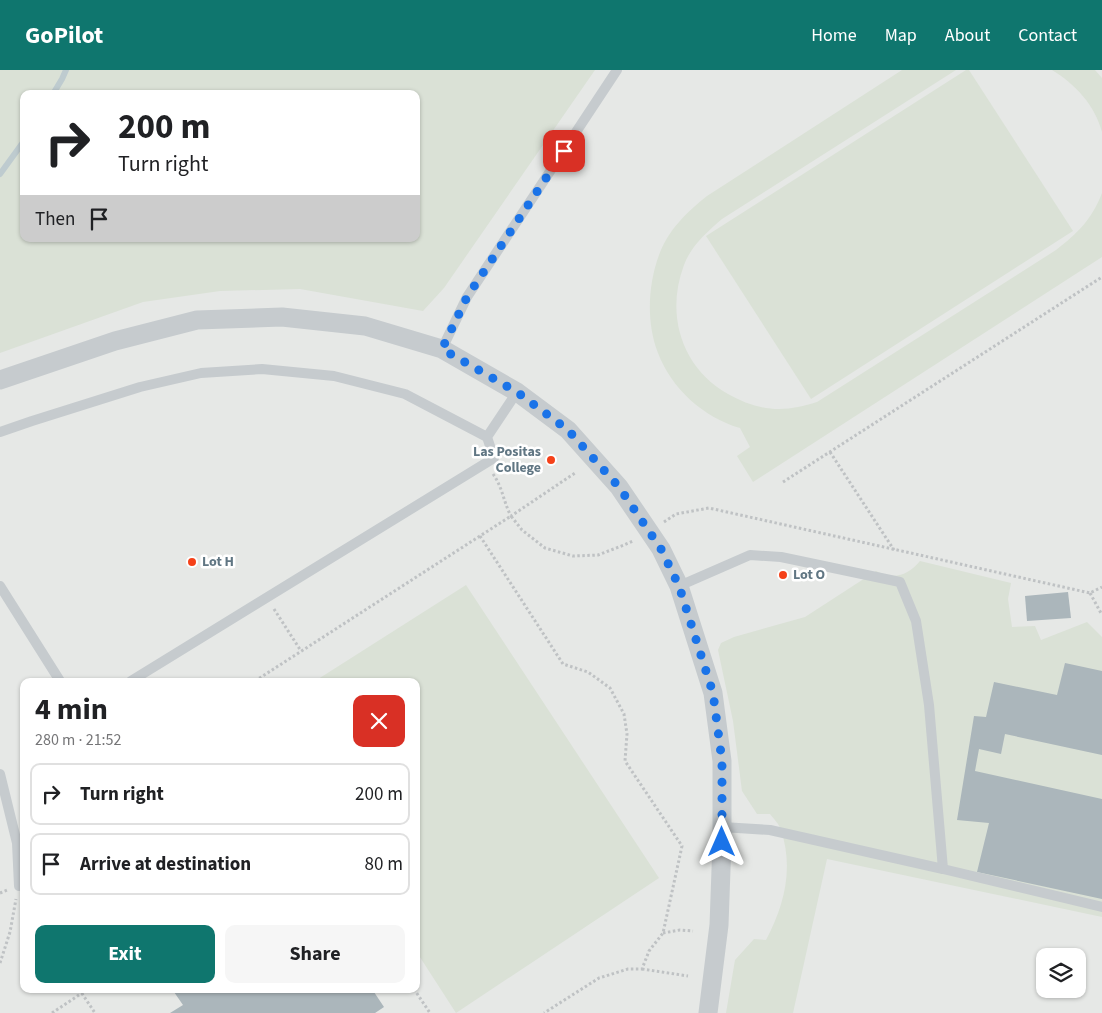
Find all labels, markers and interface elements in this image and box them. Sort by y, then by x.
text: GoPilot [25,18,103,53]
text: Home [811,23,857,48]
text: Map [885,23,917,48]
text: About [945,23,990,48]
text: Contact [1018,23,1077,48]
text: 200 m [118,102,210,152]
icon: right [35,110,100,175]
pin [543,130,585,172]
icon: arrive [550,137,578,165]
text: Turn right [118,148,208,180]
icon: arrive [85,205,113,233]
text: Then [35,206,75,233]
place label: Las Positas College [473,442,541,478]
marker: Las Positas College [545,454,557,466]
place label: Lot H [202,552,234,572]
marker: Lot H [186,556,198,568]
place label: Lot O [793,565,825,585]
marker: Lot O [777,569,789,581]
text: 4 min [35,688,108,731]
button: close [353,695,405,747]
text: 280 m · 21:52 [35,729,122,751]
icon: right [37,780,65,808]
text: Turn right [80,781,164,808]
text: 200 m [355,781,403,808]
position arrow [695,815,747,867]
icon: arrive [37,850,65,878]
text: Arrive at destination [80,851,251,878]
text: 80 m [365,851,403,878]
button: Exit [35,925,215,983]
button: Share [225,925,405,983]
map controls [1036,948,1086,998]
button: layers [1036,948,1086,998]

